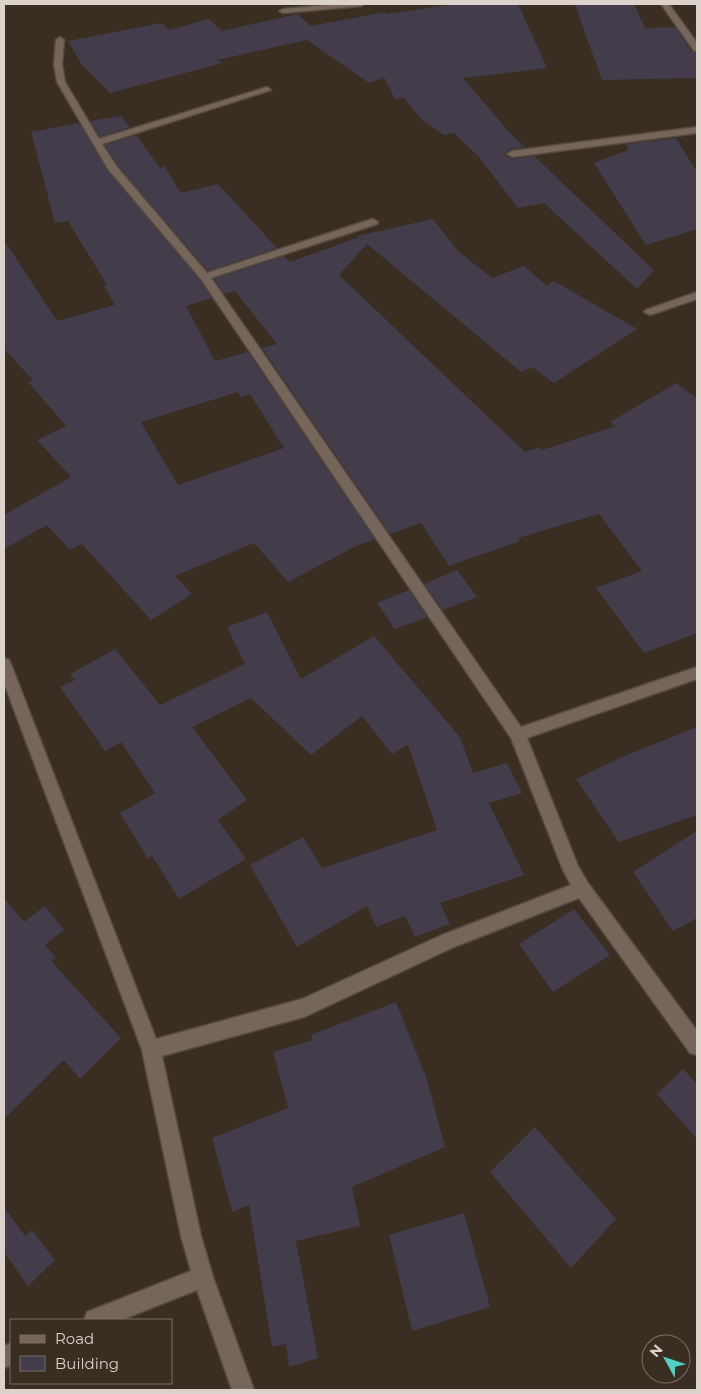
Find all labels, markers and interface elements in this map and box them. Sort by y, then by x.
legend [10,1319,172,1384]
text: Road [55,1329,94,1348]
north arrow [641,1334,691,1384]
text: N [646,1341,667,1361]
text: Building [55,1354,119,1373]

